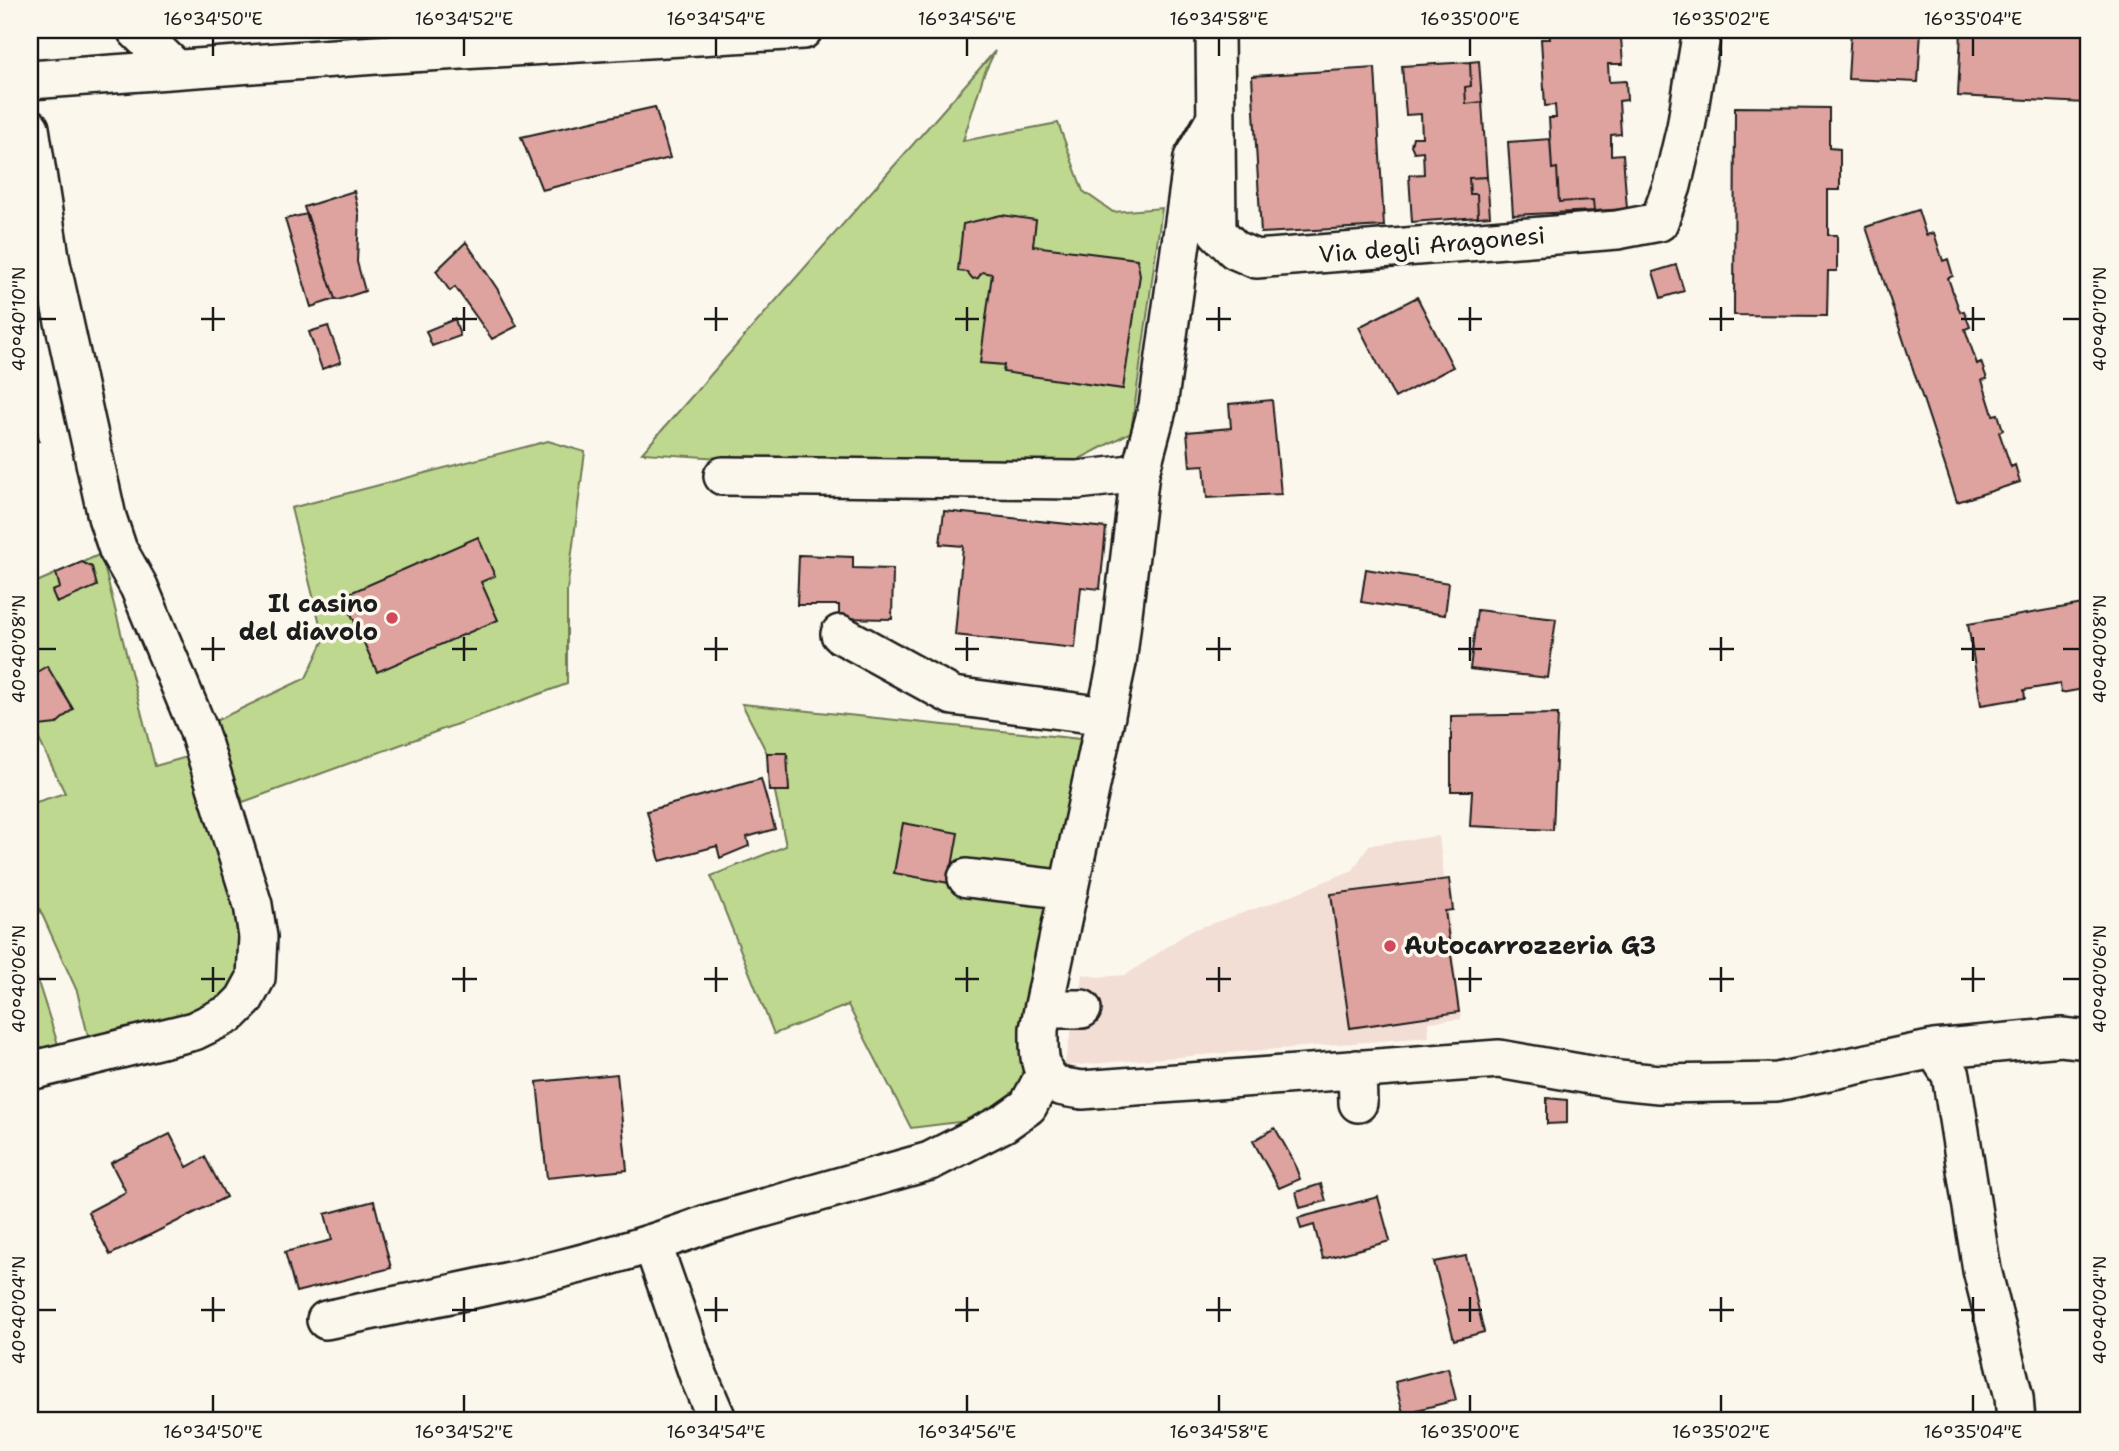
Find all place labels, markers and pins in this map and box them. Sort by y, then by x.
place label: Il casino del diavolo [239,588,378,648]
marker: Il casino del diavolo [384,610,400,626]
place label: Autocarrozzeria G3 [1404,930,1656,962]
marker: Autocarrozzeria G3 [1382,938,1398,954]

